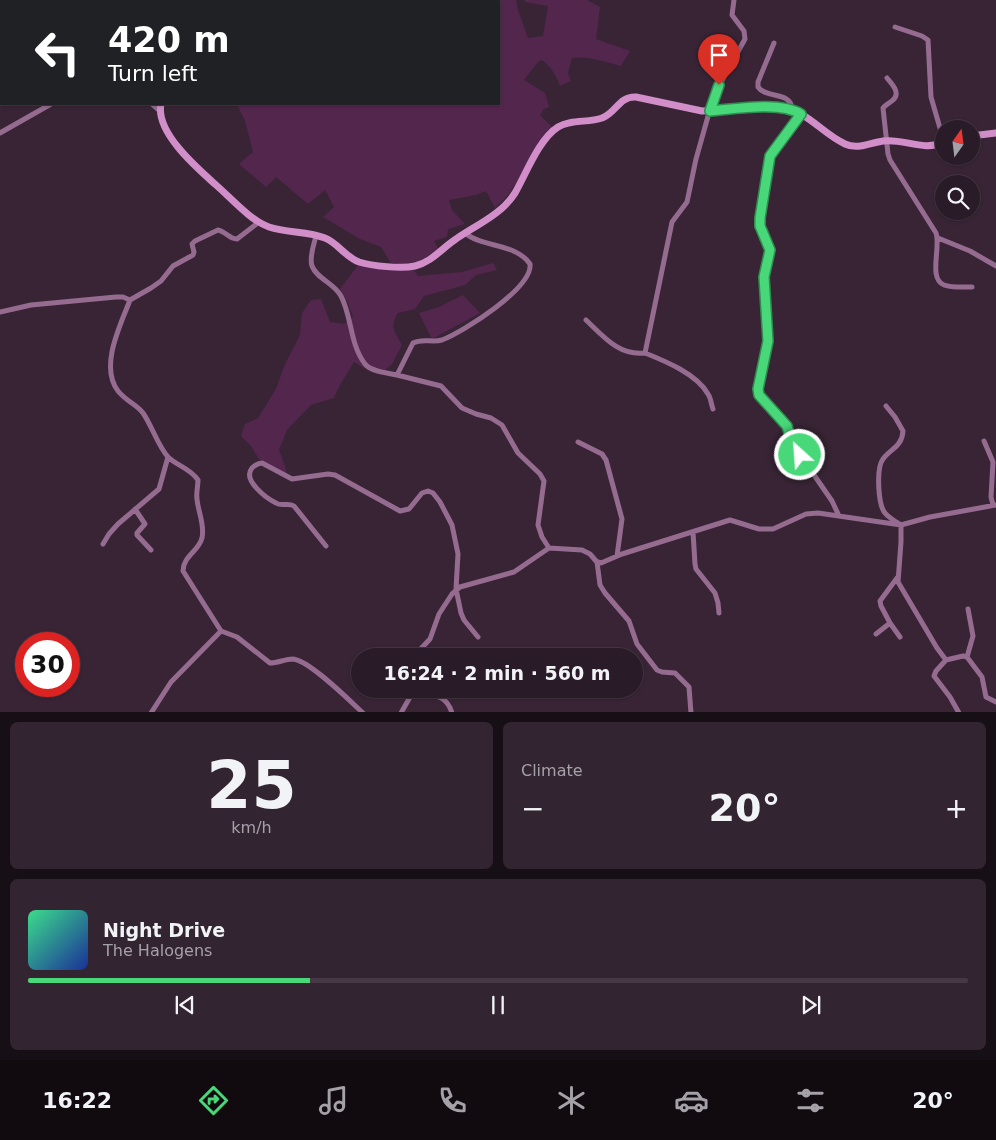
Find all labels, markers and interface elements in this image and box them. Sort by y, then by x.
icon: left [25,20,90,85]
text: 420 m [108,20,230,60]
pin [698,34,740,85]
icon: arrive [705,41,733,69]
text: Turn left [108,61,197,86]
north arrow [935,120,980,165]
map controls [935,120,980,220]
button: search [935,175,980,220]
position arrow [773,428,825,480]
speed limit sign: 30 [15,632,80,697]
text: 16:24 · 2 min · 560 m [383,662,611,684]
text: 25 [206,748,297,823]
text: Climate [521,761,583,780]
text: 20° [709,786,780,830]
text: − [521,792,544,825]
text: + [945,792,968,825]
text: km/h [231,818,272,837]
text: Night Drive [103,919,225,941]
text: The Halogens [103,941,212,960]
icon: previous [171,991,199,1019]
icon: pause [484,991,512,1019]
icon: next [797,991,825,1019]
icon: directions [196,1083,231,1118]
icon: music [316,1083,351,1118]
icon: phone [435,1083,470,1118]
icon: climate [554,1083,589,1118]
icon: car [674,1083,709,1118]
icon: filters [793,1083,828,1118]
text: 16:22 [42,1088,112,1113]
text: 20° [912,1088,954,1113]

